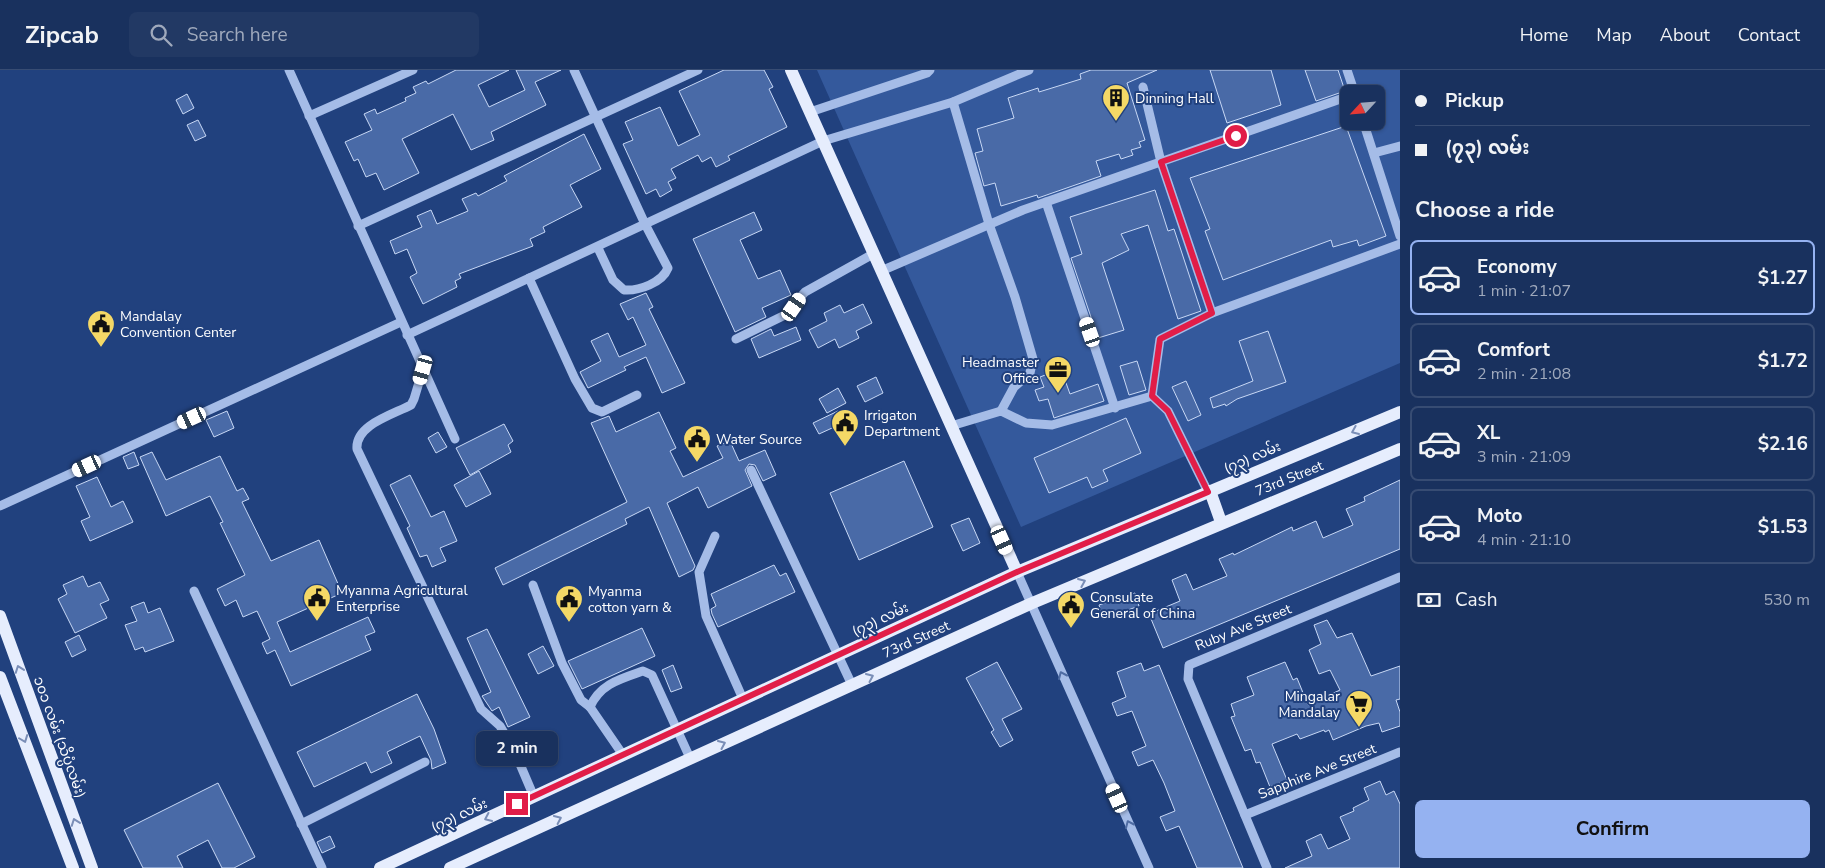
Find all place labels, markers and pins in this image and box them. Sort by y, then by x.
building icon: Dinning Hall [1101,83,1131,122]
place label: Dinning Hall [1135,89,1215,108]
place label: Mandalay Convention Center [120,307,236,342]
public building icon: Mandalay Convention Center [86,309,116,348]
place label: Headmaster Office [962,353,1039,388]
office icon: Headmaster Office [1043,355,1073,394]
place label: Irrigaton Department [864,406,940,441]
public building icon: Irrigaton Department [830,408,860,447]
public building icon: Water Source [682,424,712,463]
place label: Water Source [716,430,802,449]
place label: Myanma Agricultural Enterprise [336,581,468,616]
place label: Myanma cotton yarn & [588,582,672,617]
public building icon: Myanma Agricultural Enterprise [302,583,332,622]
public building icon: Myanma cotton yarn & [554,584,584,623]
place label: Consulate General of China [1090,588,1195,623]
public building icon: Consulate General of China [1056,590,1086,629]
place label: Mingalar Mandalay [1278,687,1341,722]
supermarket icon: Mingalar Mandalay [1344,689,1374,728]

